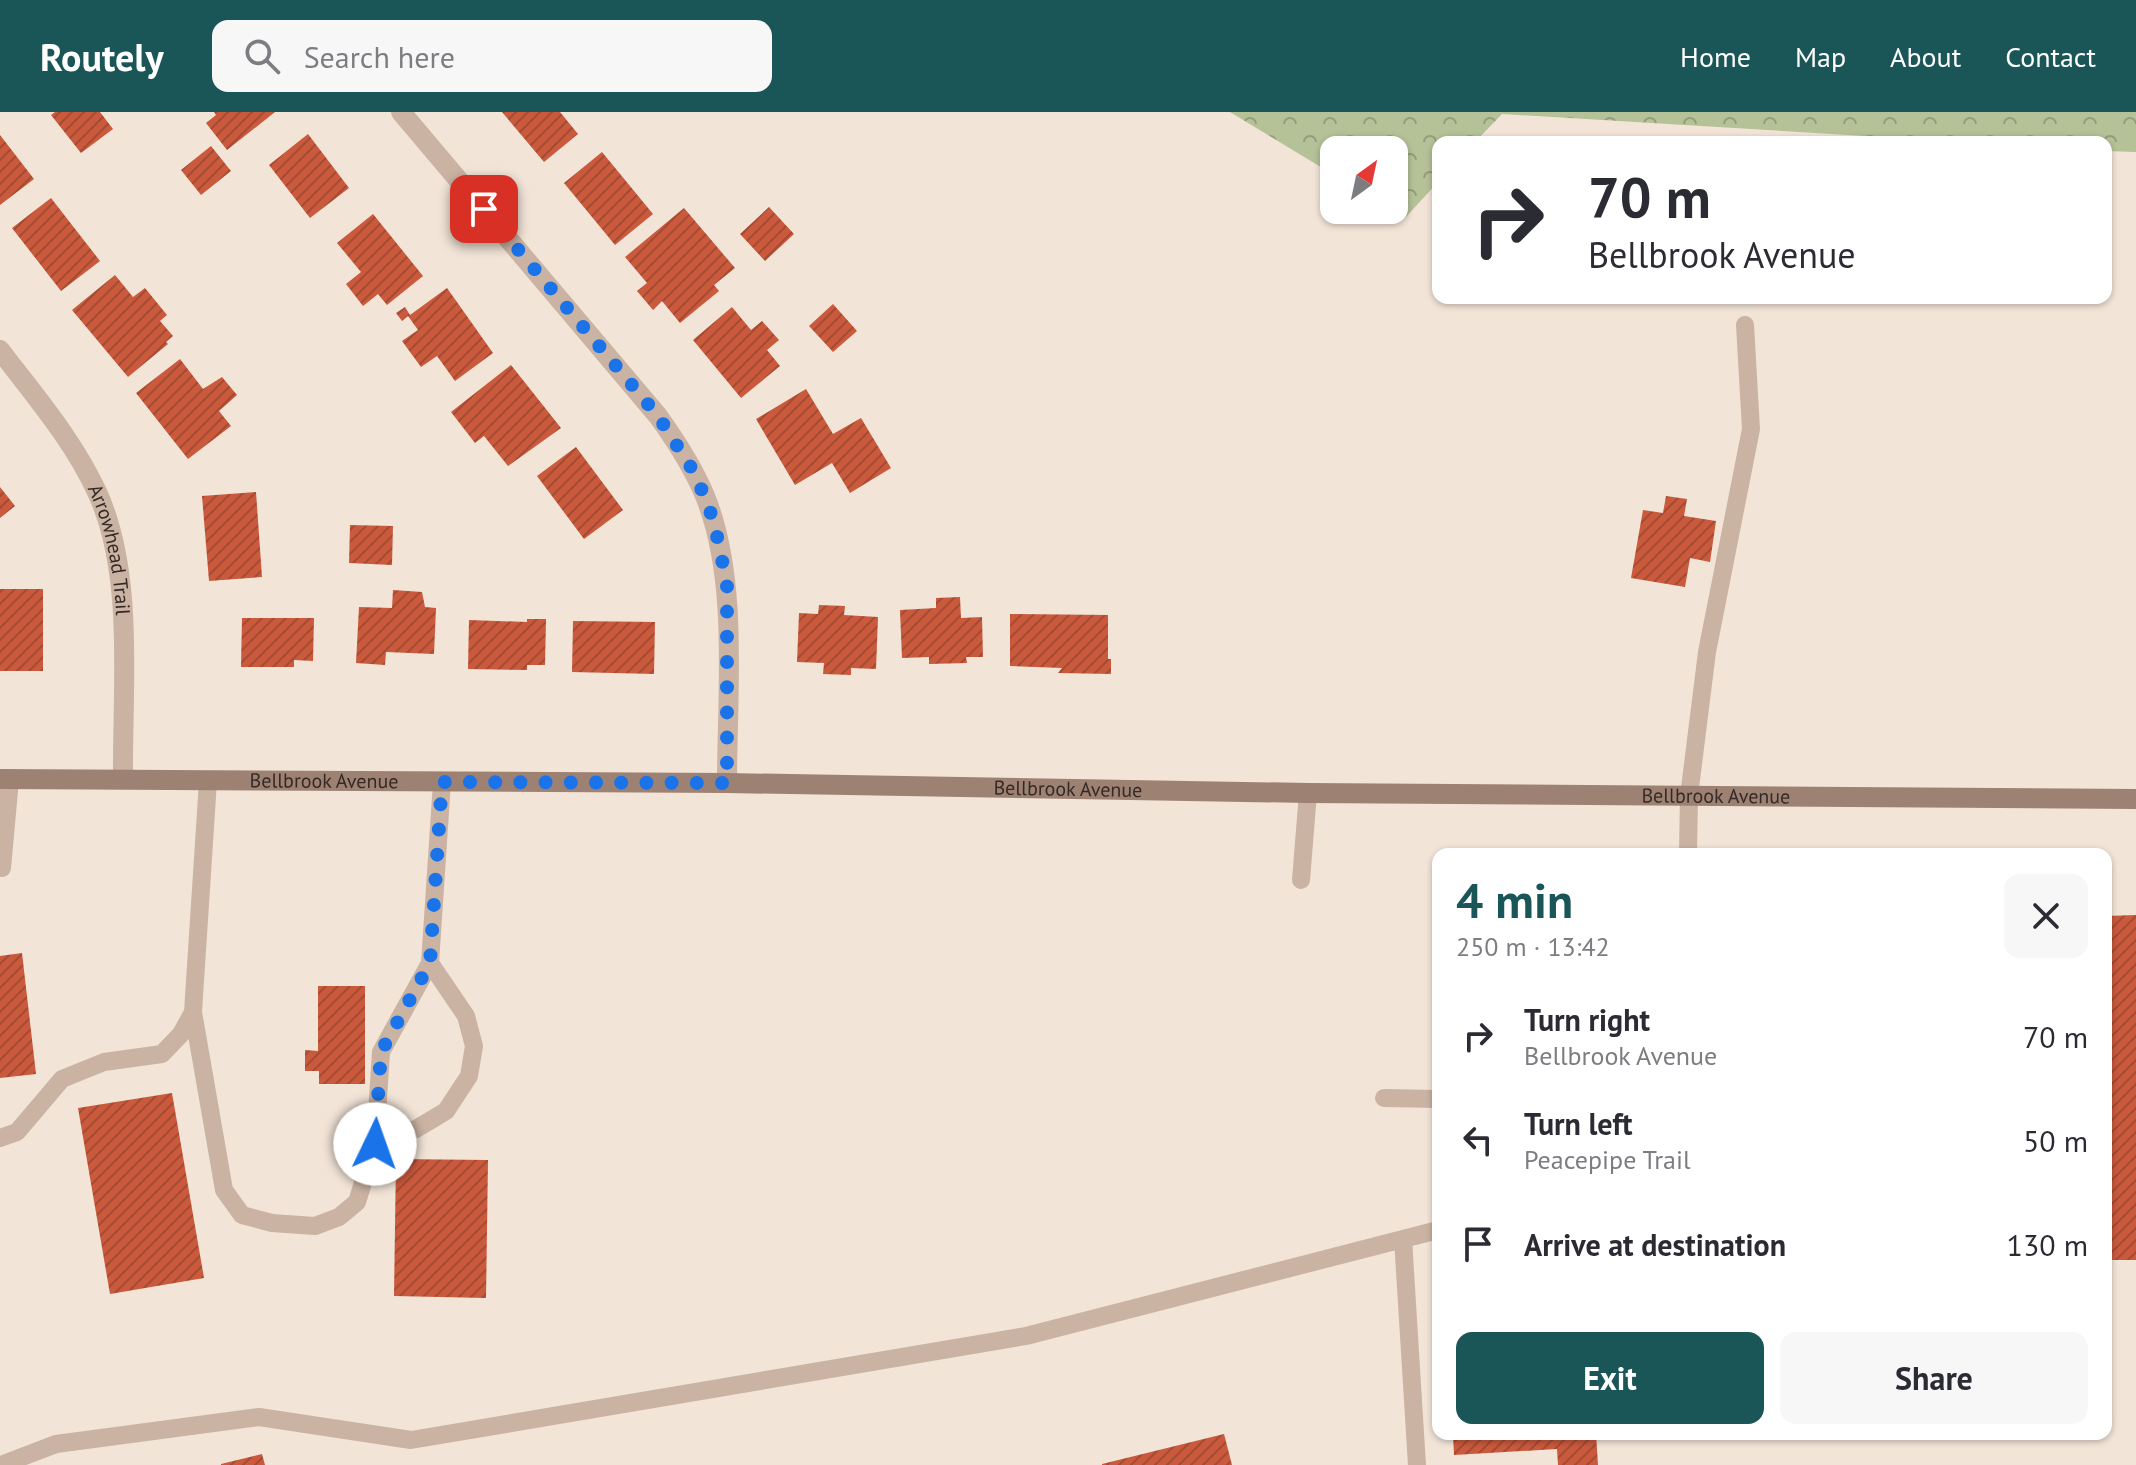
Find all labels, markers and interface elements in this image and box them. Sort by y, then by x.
search box [212,20,772,92]
text: Routely [40,32,164,81]
icon: search [240,34,284,78]
text: Search here [304,37,455,76]
text: Home [1680,38,1751,75]
text: Map [1795,38,1846,75]
text: About [1890,38,1961,75]
text: Contact [2005,38,2096,75]
north arrow [1320,136,1408,224]
map controls [1320,136,1408,224]
text: 70 m [1588,161,1711,233]
icon: right [1456,168,1560,272]
pin [450,175,518,243]
icon: arrive [462,187,506,231]
text: Bellbrook Avenue [1588,231,1856,278]
street label: Arrowhead Trail [82,480,136,616]
street label: Bellbrook Avenue [250,767,398,794]
street label: Bellbrook Avenue [993,775,1143,803]
street label: Bellbrook Avenue [1641,782,1790,809]
text: 4 min [1456,869,1573,931]
button: close [2004,874,2088,958]
text: 250 m · 13:42 [1456,930,1610,963]
text: Turn right [1524,1000,1650,1039]
icon: right [1456,1014,1500,1058]
text: 70 m [2023,1017,2088,1056]
text: Bellbrook Avenue [1524,1039,1717,1072]
position arrow [333,1102,417,1186]
text: Turn left [1524,1104,1632,1143]
icon: left [1456,1118,1500,1162]
text: 50 m [2023,1121,2088,1160]
text: Peacepipe Trail [1524,1143,1690,1176]
icon: arrive [1456,1222,1500,1266]
text: Arrive at destination [1524,1225,1786,1264]
text: 130 m [2007,1225,2088,1264]
button: Exit [1456,1332,1764,1424]
button: Share [1780,1332,2088,1424]

